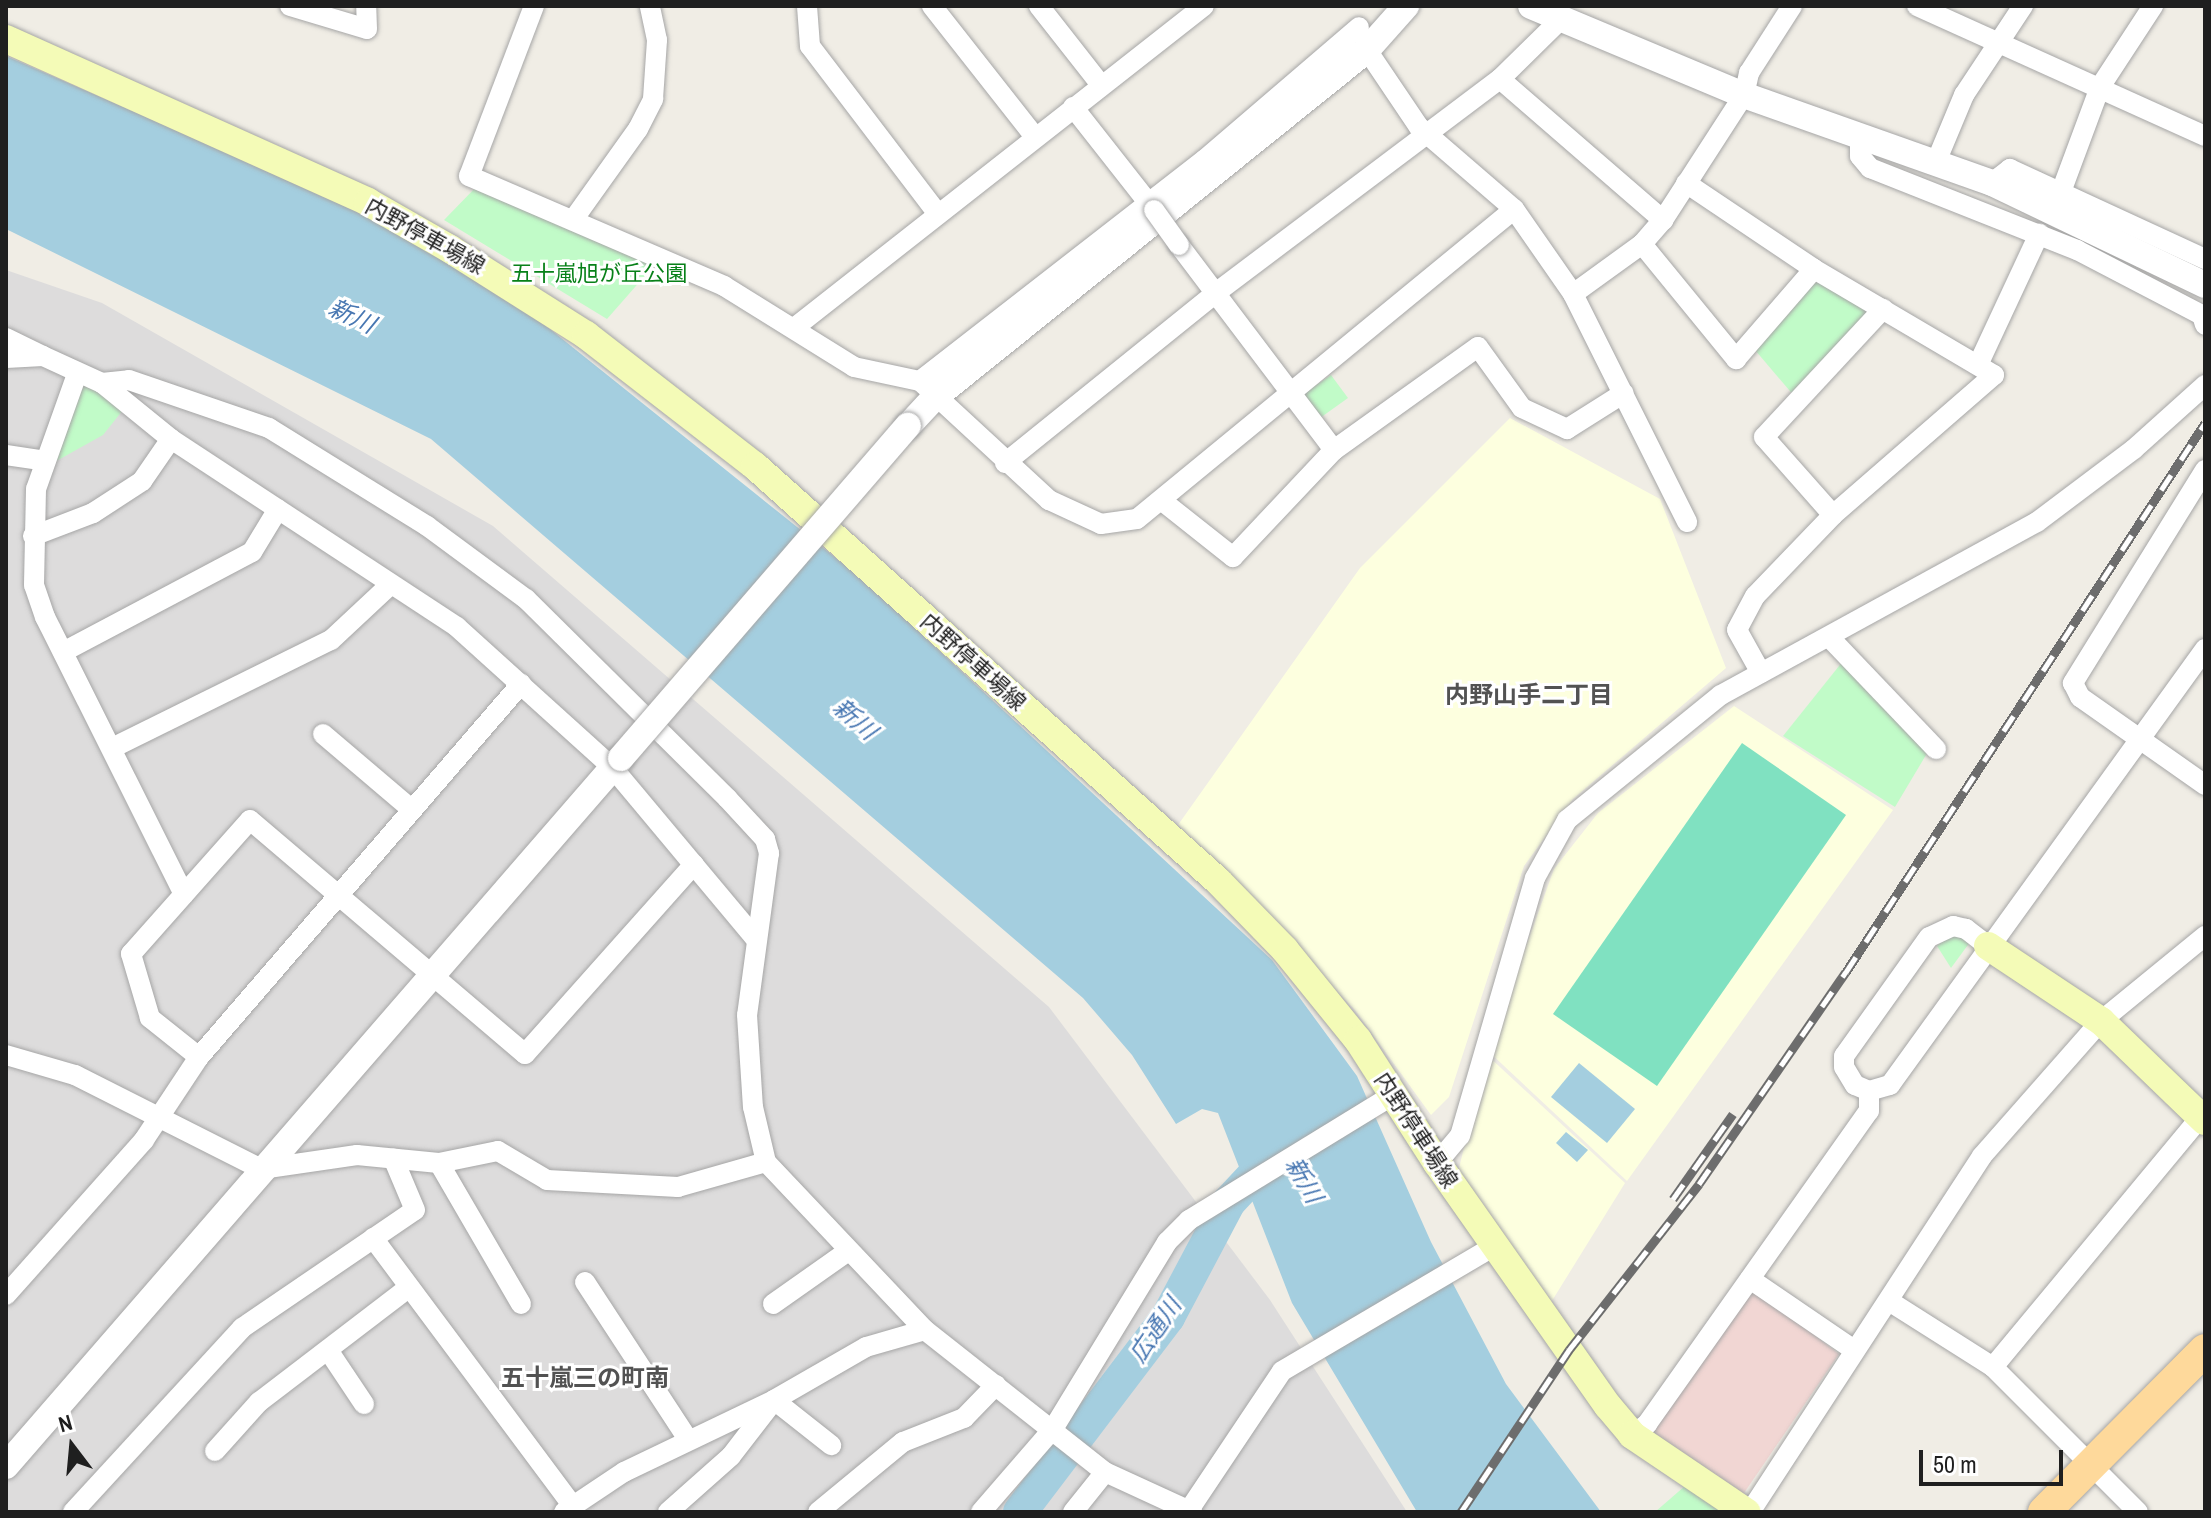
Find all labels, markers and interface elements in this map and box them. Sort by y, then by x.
street label: 内野停車場線 [361,192,489,280]
park label: 五十嵐旭が丘公園 [511,261,687,287]
water label: 新川 [324,293,380,339]
street label: 内野停車場線 [915,608,1031,716]
district label: 内野山手二丁目 [1445,681,1613,709]
water label: 新川 [827,692,883,746]
street label: 内野停車場線 [1369,1067,1463,1193]
water label: 新川 [1280,1152,1328,1208]
water label: 広通川 [1123,1292,1187,1368]
district label: 五十嵐三の町南 [501,1364,669,1392]
north arrow [32,1406,112,1486]
text: N [55,1407,76,1439]
scale bar [1923,1434,2067,1484]
text: 50 m [1933,1448,1977,1480]

